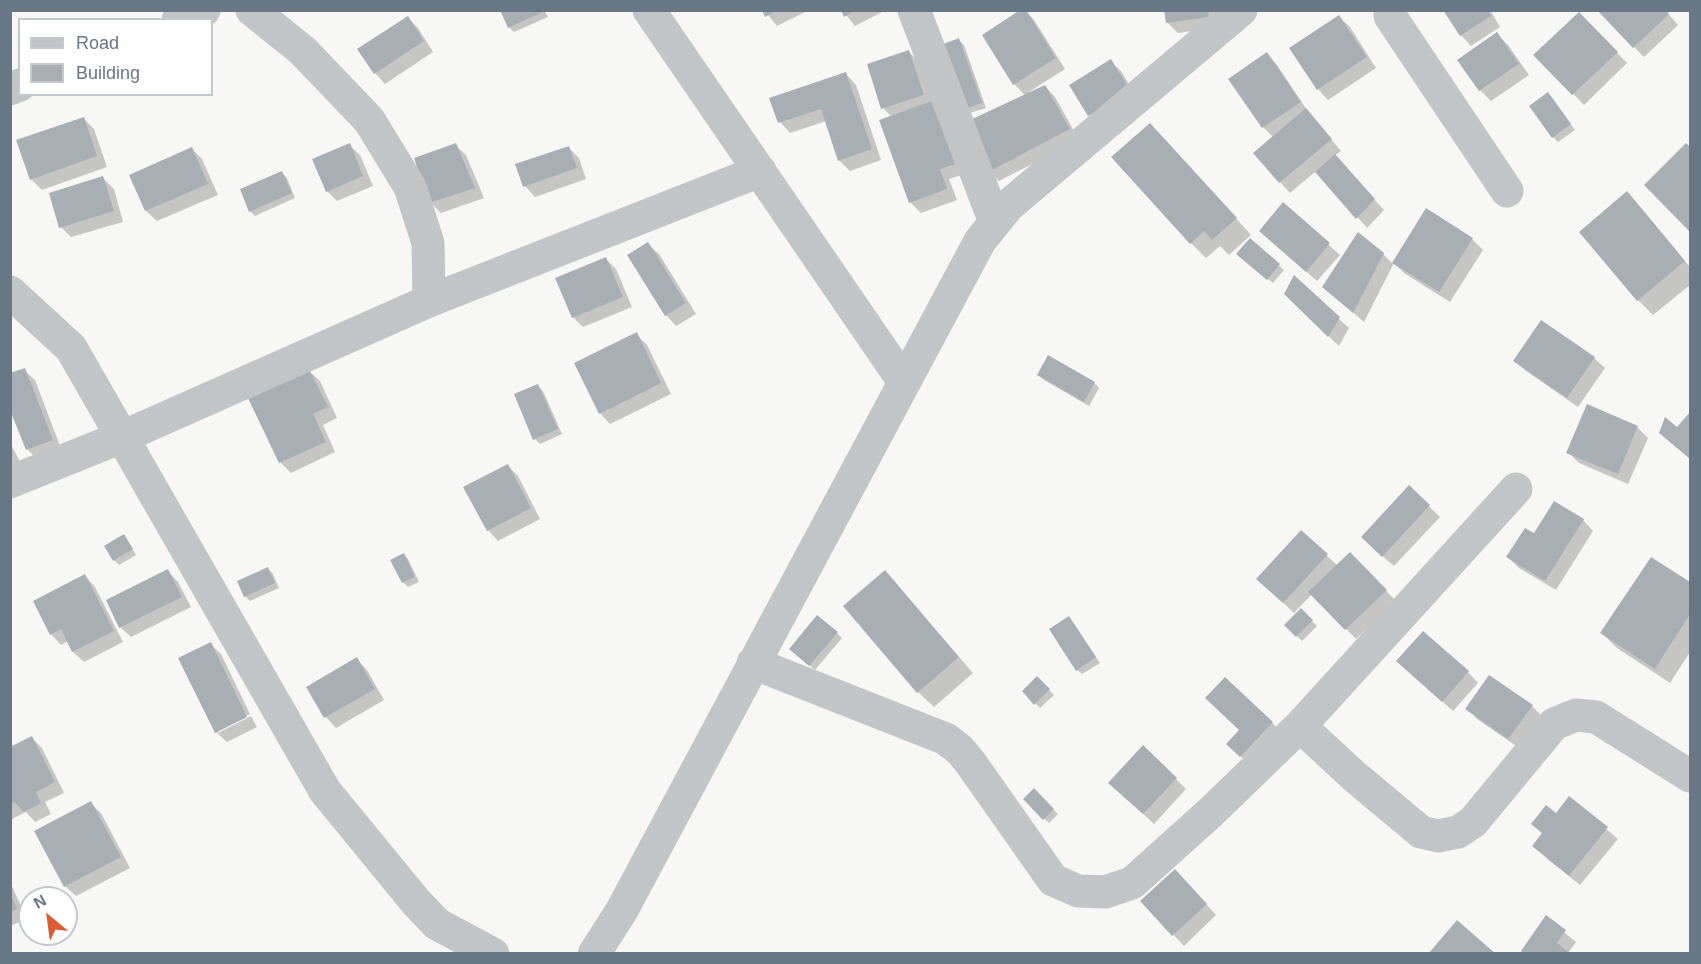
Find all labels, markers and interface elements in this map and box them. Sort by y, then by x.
legend [18,18,213,96]
text: Road [76,33,119,53]
text: Building [76,63,140,83]
north arrow [18,886,78,946]
text: N [31,891,49,912]

